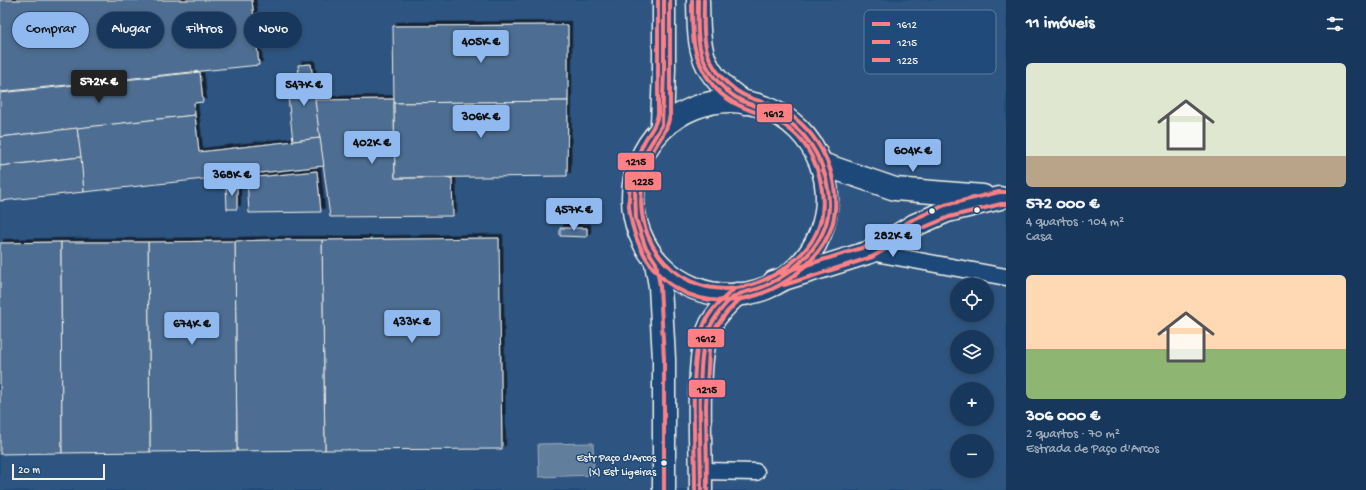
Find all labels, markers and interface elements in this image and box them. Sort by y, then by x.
legend [864,10,996,74]
chip: Comprar [12,12,89,48]
chip: Alugar [97,12,164,48]
chip: Filtros [172,12,236,48]
chip: Novo [244,12,302,48]
icon: filters [1324,13,1346,35]
text: 11 imóveis [1026,14,1095,34]
text: 1612 [896,20,917,32]
pin: 405K € [448,30,514,64]
text: 405K € [462,35,500,50]
text: 1215 [896,38,917,50]
text: 1225 [896,56,918,68]
pin: 572K € [66,70,132,104]
pin: 547K € [271,73,337,107]
text: 572K € [80,75,118,90]
text: 547K € [285,78,323,93]
icon: home [1150,89,1222,161]
line badge: 1612 [756,103,793,123]
pin: 306K € [448,105,514,139]
text: 1612 [763,109,785,121]
text: 306K € [462,110,500,125]
pin: 402K € [339,131,405,165]
text: 402K € [353,136,391,151]
pin: 604K € [880,139,946,173]
text: 604K € [894,144,932,159]
line badge: 1215 [617,152,655,171]
text: 1215 [625,157,646,169]
pin: 368K € [199,163,265,197]
text: 368K € [213,168,251,183]
line badge: 1225 [624,171,662,191]
text: 1225 [631,177,654,189]
text: 572 000 € [1026,195,1099,215]
pin: 457K € [541,198,607,232]
text: 457K € [555,203,593,218]
unlabelled marker [972,205,982,215]
unlabelled marker [927,206,937,216]
text: 4 quartos · 104 m² [1026,215,1124,230]
pin: 282K € [860,224,926,258]
text: 282K € [874,229,912,244]
text: Casa [1026,230,1052,245]
map controls [950,278,994,478]
button: locate [950,278,994,322]
icon: home [1150,301,1222,373]
pin: 433K € [379,310,445,344]
pin: 674K € [159,312,225,346]
text: 433K € [393,315,431,330]
text: 674K € [173,317,211,332]
line badge: 1612 [687,328,725,348]
button: layers [950,330,994,374]
text: 1612 [695,334,717,346]
line badge: 1215 [688,379,726,398]
button: + [950,382,994,426]
text: 1215 [696,385,717,397]
text: 306 000 € [1026,407,1100,427]
text: 2 quartos · 70 m² [1026,427,1120,442]
button: − [950,434,994,478]
text: Estrada de Paço d'Arcos [1026,442,1159,457]
place label: Estr Paço d'Arcos (X) Est Ligeiras [577,453,657,479]
marker: Estr Paço d'Arcos (X) Est Ligeiras [659,458,669,468]
scale bar [12,462,105,481]
text: 20 m [18,465,40,477]

